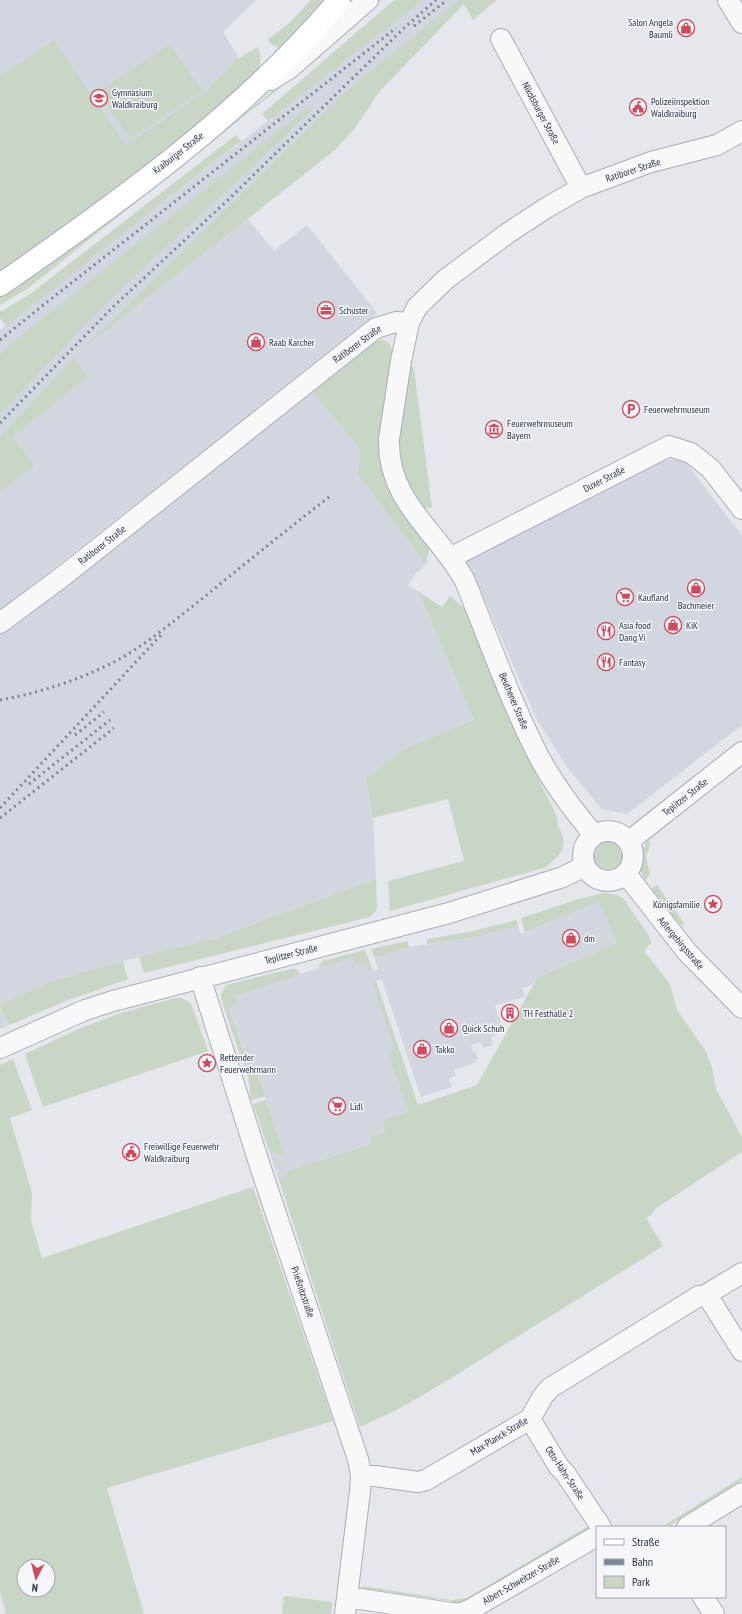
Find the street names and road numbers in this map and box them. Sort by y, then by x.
street label: Nikolsburger Straße [519,80,563,146]
street label: Kraiburger Straße [150,129,206,177]
street label: Ratiborer Straße [604,155,662,185]
street label: Ratiborer Straße [330,322,384,366]
street label: Duxer Straße [581,463,627,495]
street label: Ratiborer Straße [76,522,128,568]
street label: Beuthener Straße [496,671,532,731]
street label: Teplitzer Straße [660,775,710,819]
street label: Adlergebirgsstraße [655,914,707,972]
street label: Teplitzer Straße [263,941,319,967]
street label: Prießnitzstraße [288,1265,318,1319]
street label: Max-Planck-Straße [468,1414,530,1458]
street label: Otto-Hahn-Straße [542,1444,588,1502]
street label: Albert-Schweitzer-Straße [480,1553,562,1607]

